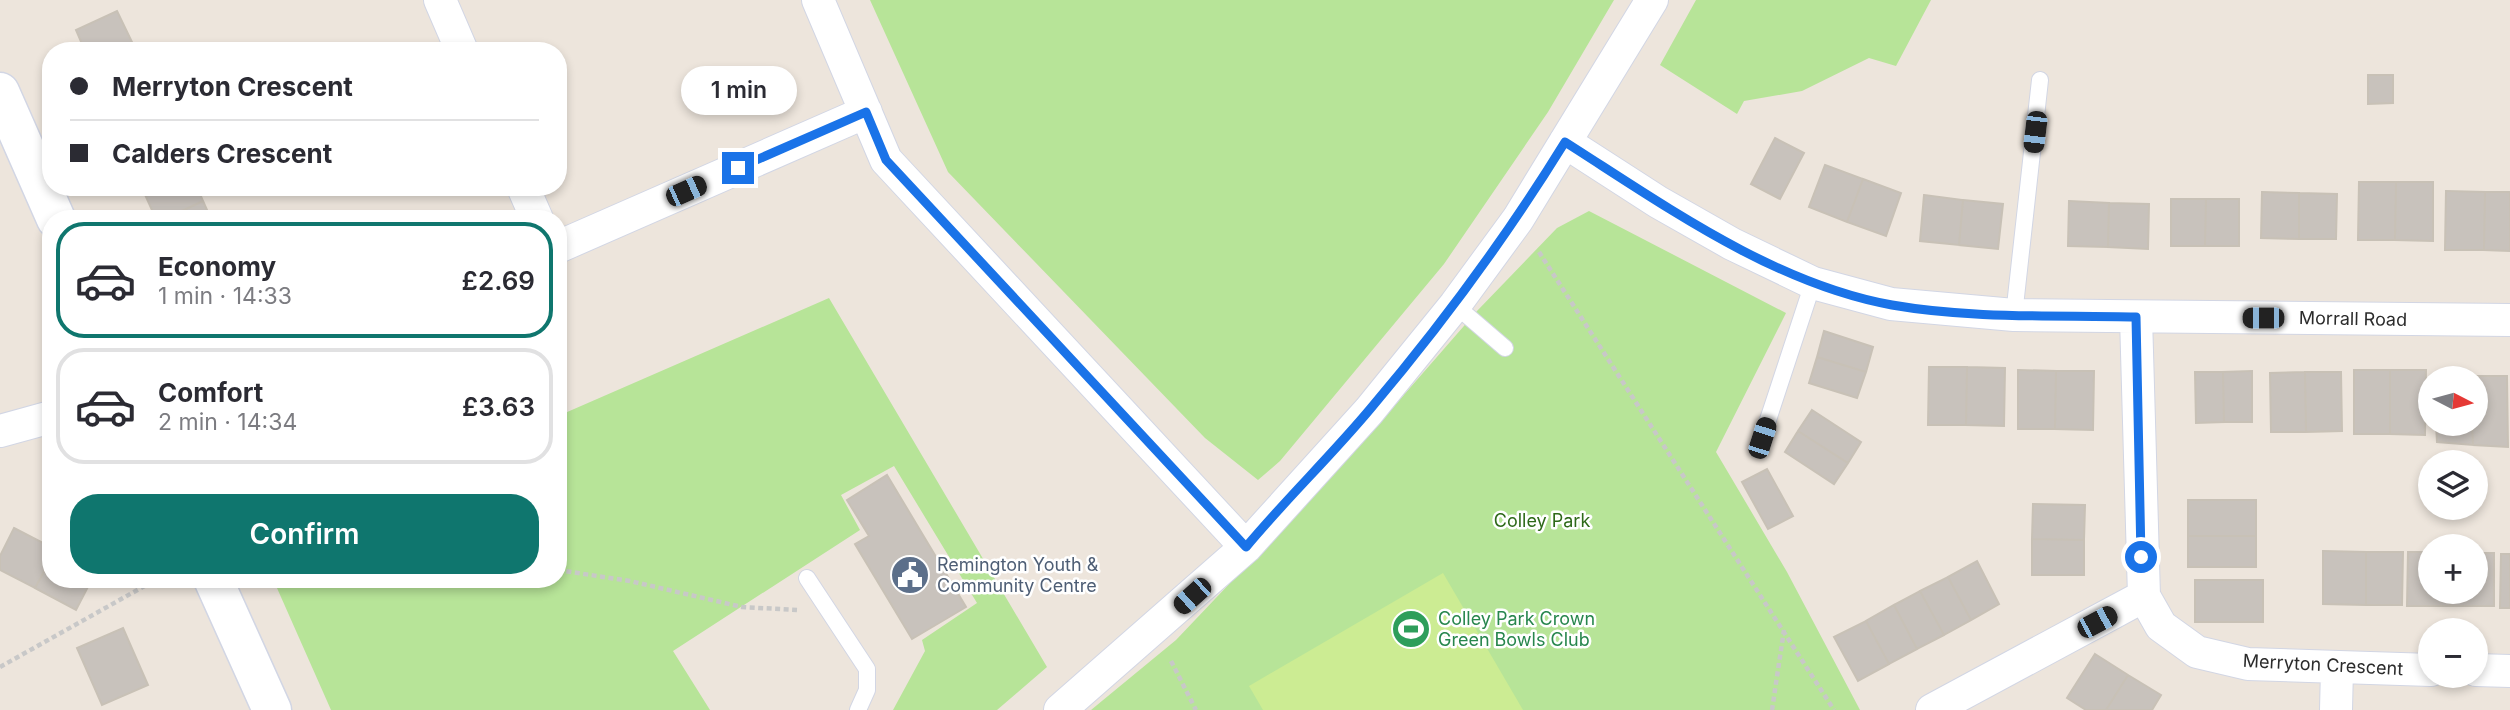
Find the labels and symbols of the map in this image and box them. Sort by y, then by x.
callout: 1 min [680,66,796,116]
car [2023,110,2048,154]
route end [722,152,754,184]
car [663,173,710,209]
street label: Morrall Road [2299,307,2407,330]
car [2243,308,2285,329]
north arrow [2418,366,2488,436]
car [1746,415,1779,461]
park label: Colley Park [1494,510,1590,531]
route start [2125,541,2157,573]
public building icon: Remington Youth & Community Centre [889,554,931,596]
place label: Remington Youth & Community Centre [937,554,1099,596]
car [1170,574,1215,618]
car [2074,603,2121,641]
sports icon: Colley Park Crown Green Bowls Club [1390,608,1432,650]
place label: Colley Park Crown Green Bowls Club [1438,608,1595,650]
street label: Merryton Crescent [2242,650,2404,679]

